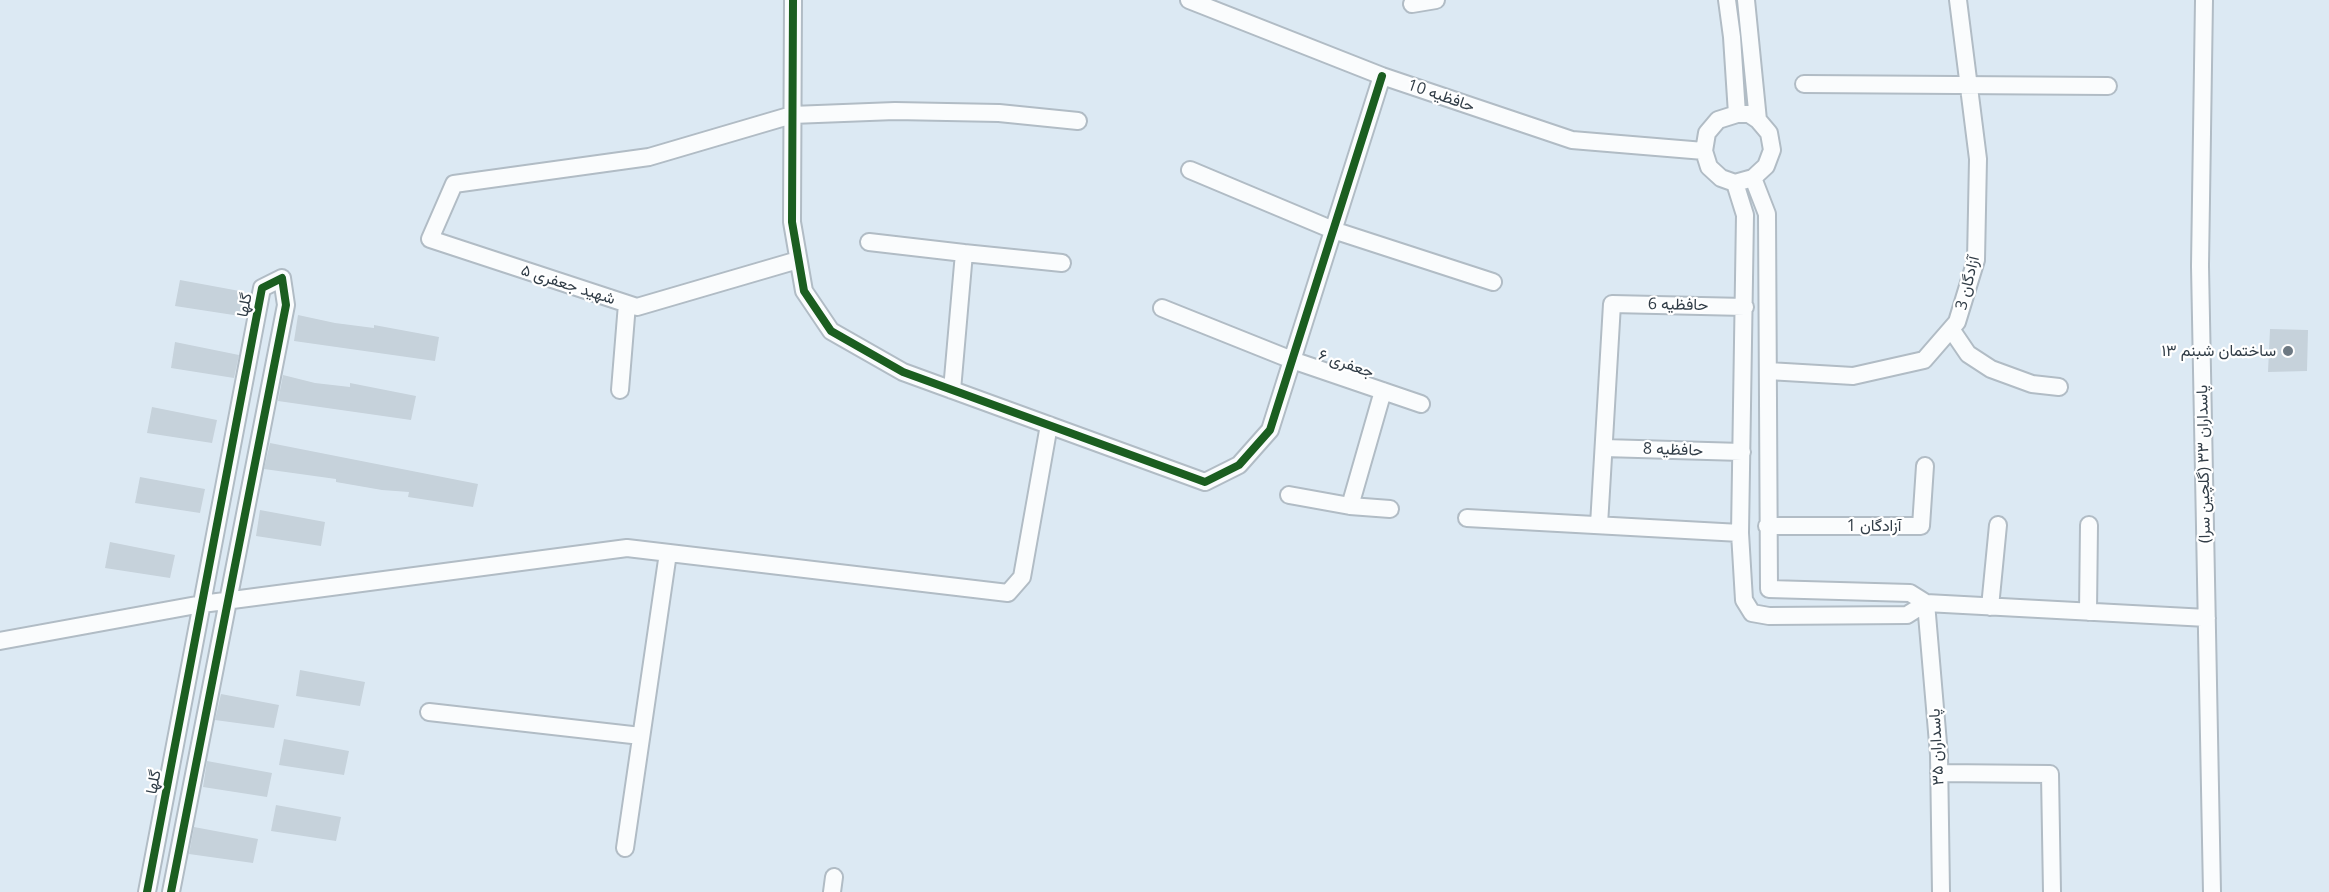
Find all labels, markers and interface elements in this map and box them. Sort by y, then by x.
street label: حافظیه 10 [1405,76,1477,116]
street label: آزادگان 3 [1952,254,1984,312]
street label: شهید جعفری ۵ [518,261,618,309]
street label: گلها [233,291,257,319]
street label: حافظیه 6 [1648,295,1708,315]
place label: ساختمان شبنم ۱۳ [2161,341,2276,361]
marker: ساختمان شبنم ۱۳ [2281,344,2295,358]
street label: جعفری ۶ [1316,346,1376,382]
street label: پاسداران ۳۳ (گلچین سرا) [2193,385,2215,543]
street label: حافظیه 8 [1642,439,1704,461]
street label: آزادگان 1 [1847,516,1901,536]
street label: پاسداران ۳۵ [1925,708,1949,786]
street label: گلها [142,768,166,796]

